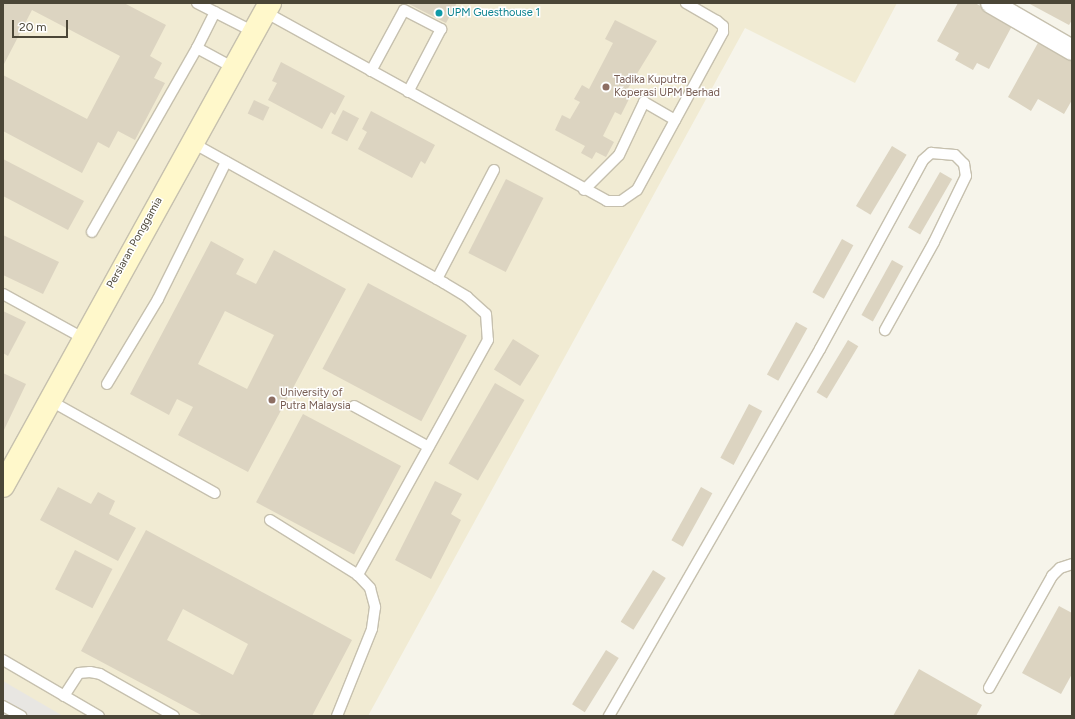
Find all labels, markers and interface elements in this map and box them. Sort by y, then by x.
place label: UPM Guesthouse 1 [447,6,540,20]
marker: UPM Guesthouse 1 [434,8,444,18]
scale bar [14,12,70,38]
text: 20 m [19,20,47,34]
place label: Tadika Kuputra Koperasi UPM Berhad [614,74,720,100]
marker: Tadika Kuputra Koperasi UPM Berhad [601,82,611,92]
street label: Persiaran Ponggamia [104,195,166,291]
place label: University of Putra Malaysia [280,387,351,413]
marker: University of Putra Malaysia [267,395,277,405]

